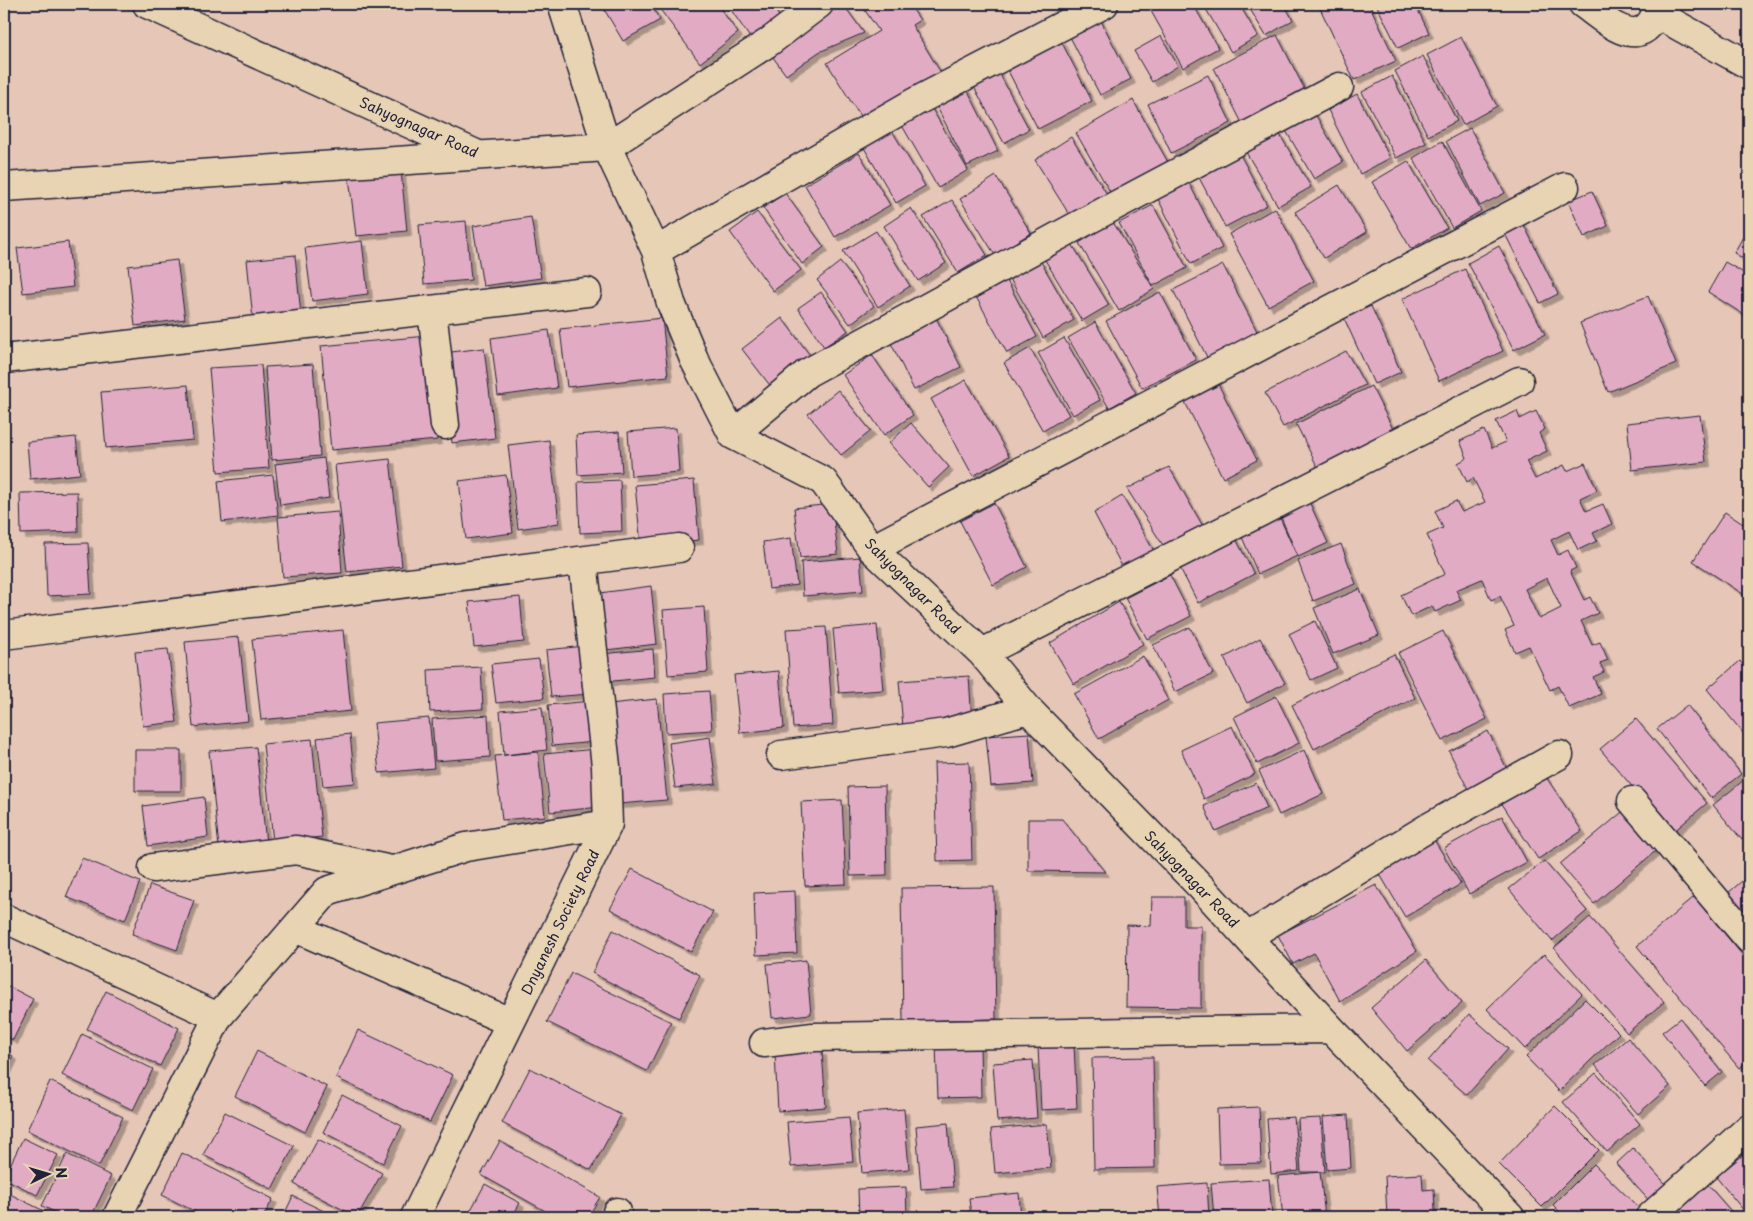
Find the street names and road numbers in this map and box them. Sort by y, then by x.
street label: Sahyognagar Road [356,91,482,163]
street label: Sahyognagar Road [860,533,966,639]
street label: Sahyognagar Road [1140,826,1244,932]
street label: Dnyanesh Society Road [516,846,604,998]

